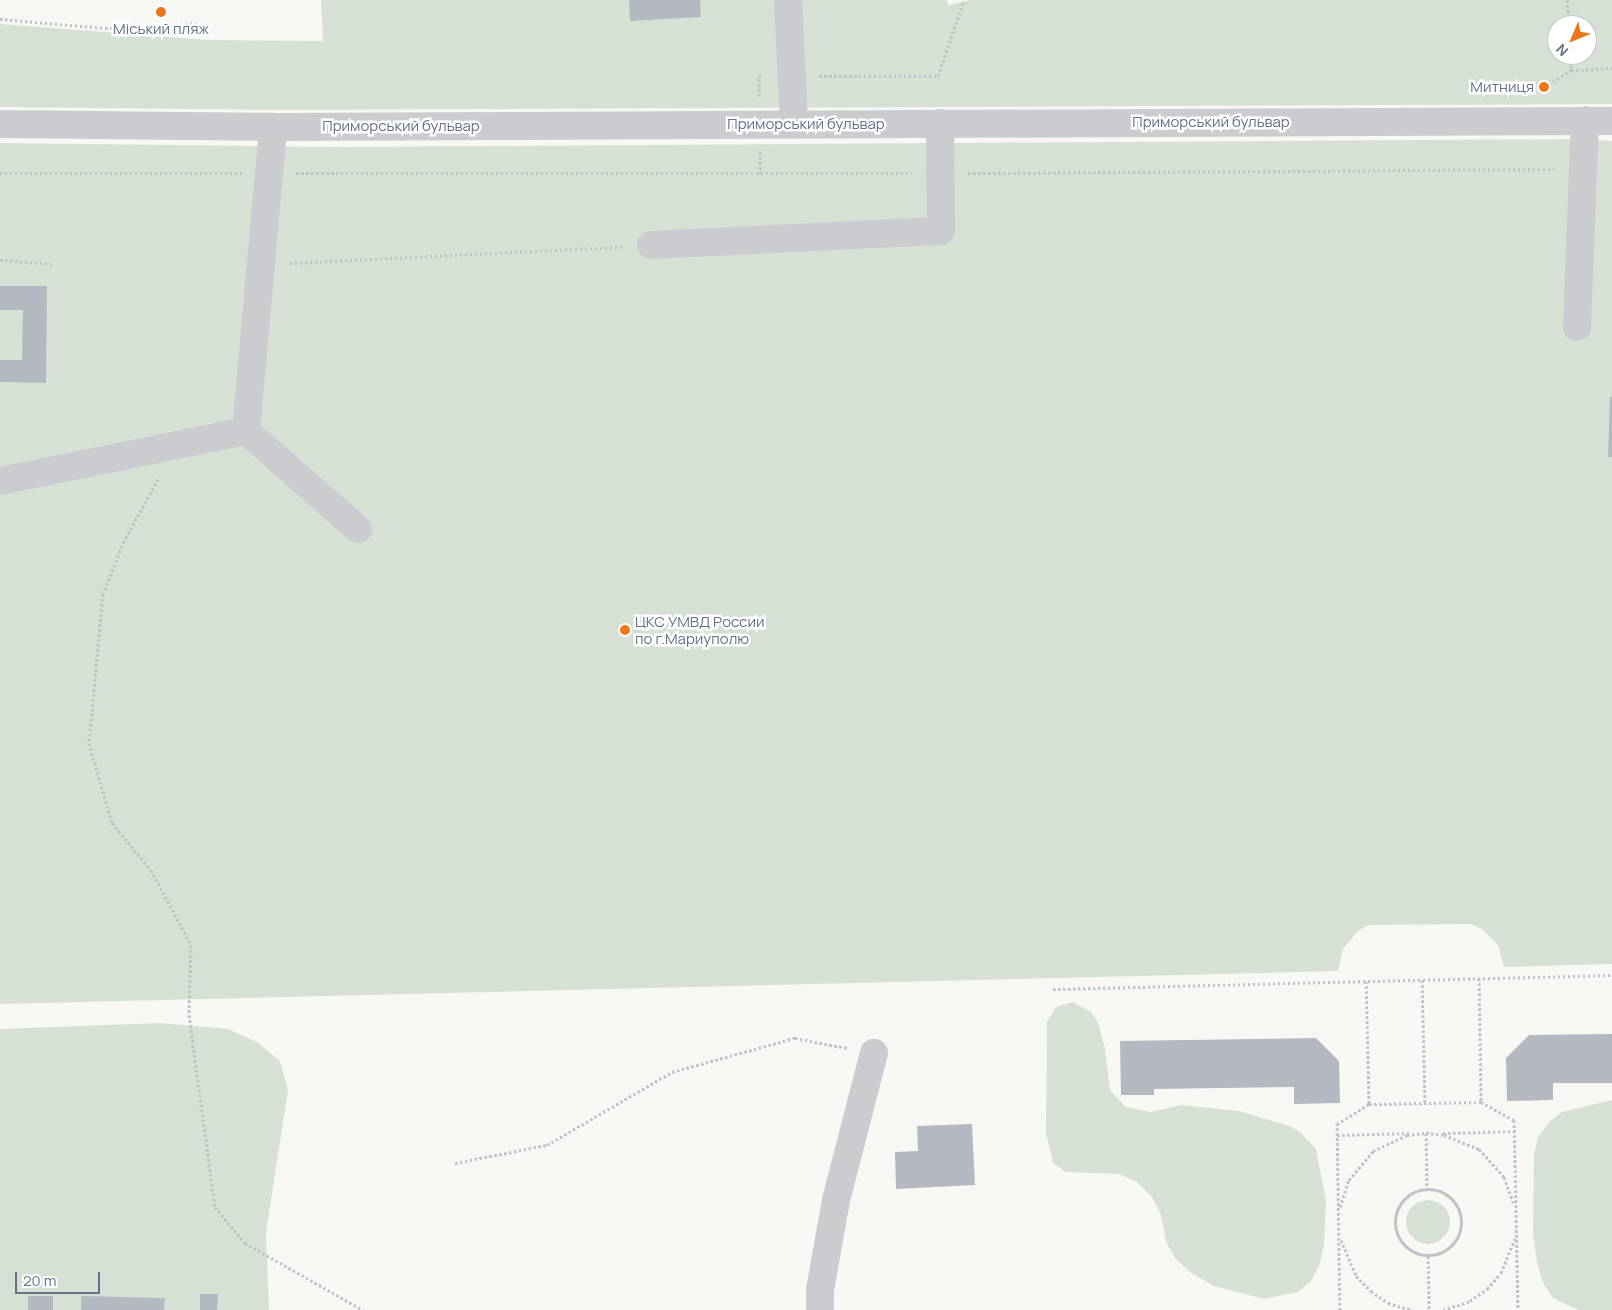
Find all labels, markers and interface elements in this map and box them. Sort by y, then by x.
marker: Міський пляж [155,6,167,18]
north arrow [1547,15,1597,65]
place label: Міський пляж [113,20,209,38]
text: N [1551,40,1572,61]
place label: Митниця [1470,78,1534,96]
marker: Митниця [1538,81,1550,93]
street label: Приморський бульвар [1132,113,1290,131]
street label: Приморський бульвар [727,115,885,133]
street label: Приморський бульвар [322,117,480,135]
place label: ЦКС УМВД России по г.Мариуполю [635,612,764,647]
marker: ЦКС УМВД России по г.Мариуполю [619,624,631,636]
scale bar [18,1262,102,1294]
text: 20 m [23,1270,56,1291]

